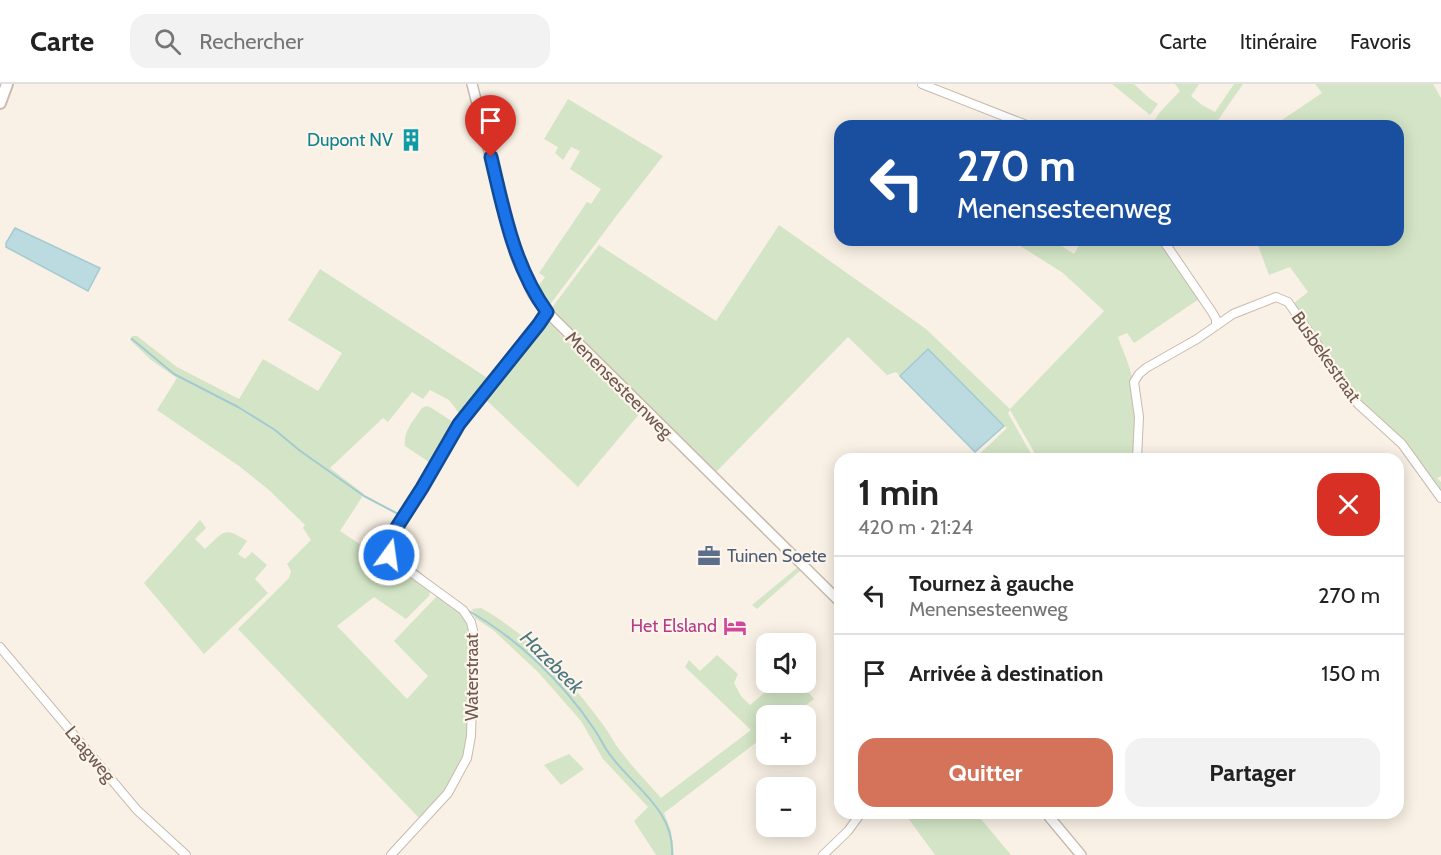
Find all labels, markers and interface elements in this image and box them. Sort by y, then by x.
search box [130,14,550,68]
text: Carte [30,24,94,58]
icon: search [151,25,184,58]
text: Rechercher [199,28,303,55]
text: Carte [1159,29,1207,54]
text: Itinéraire [1240,29,1317,54]
text: Favoris [1350,29,1411,54]
pin [465,95,516,157]
icon: arrive [474,104,507,137]
building icon: Dupont NV [398,127,424,153]
place label: Dupont NV [307,129,393,151]
text: 270 m [957,140,1076,192]
icon: left [858,144,936,222]
text: Menensesteenweg [957,192,1171,225]
street label: Busbekestraat [1287,307,1365,407]
street label: Menensesteenweg [561,327,678,444]
text: 1 min [858,470,939,514]
button: close [1317,473,1380,536]
text: 420 m · 21:24 [858,515,973,539]
position arrow [357,523,421,587]
office icon: Tuinen Soete [696,543,722,569]
place label: Tuinen Soete [727,545,827,567]
text: Tournez à gauche [909,570,1074,597]
icon: left [858,579,891,612]
text: 270 m [1318,582,1380,609]
text: Menensesteenweg [909,597,1067,621]
hotel icon: Het Elsland [722,613,748,639]
place label: Het Elsland [631,615,717,637]
water label: Hazebeek [515,625,590,700]
street label: Waterstraat [461,633,483,721]
map controls [756,633,816,837]
button: sound [756,633,816,693]
icon: arrive [858,657,891,690]
text: Arrivée à destination [909,660,1103,687]
text: 150 m [1321,660,1380,687]
button: + [756,705,816,765]
street label: Laagweg [60,721,120,787]
button: Quitter [858,738,1113,807]
button: Partager [1125,738,1380,807]
button: − [756,777,816,837]

